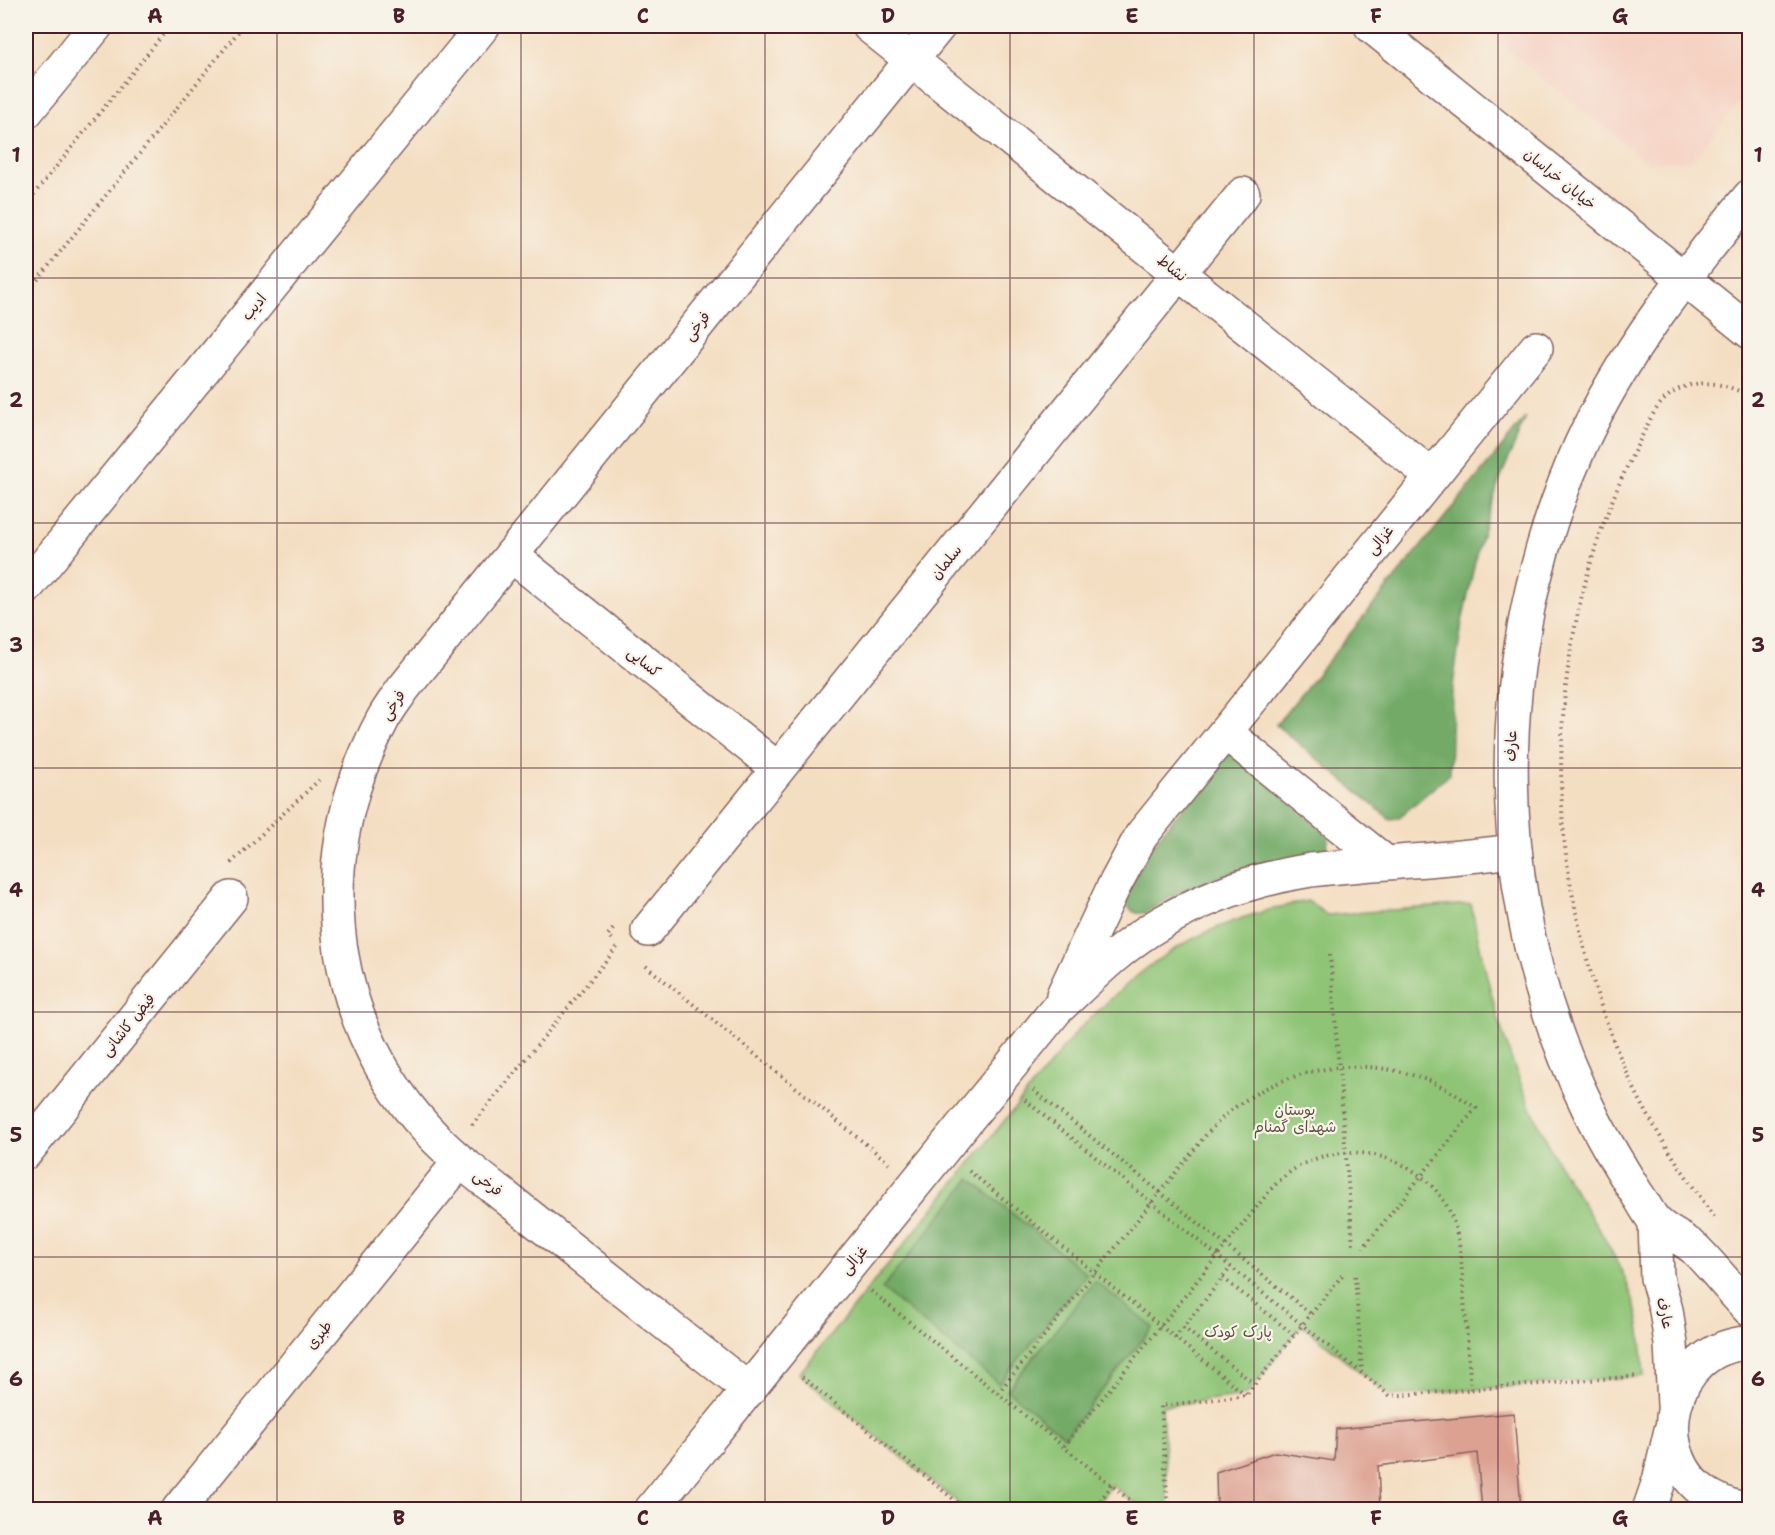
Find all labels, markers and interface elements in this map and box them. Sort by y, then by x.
text: A [147,3,163,29]
text: B [393,3,405,29]
text: C [637,3,649,29]
text: D [881,3,895,29]
text: E [1125,3,1139,29]
text: F [1370,3,1382,29]
text: G [1612,3,1628,29]
text: 1 [11,142,21,168]
text: 1 [1753,142,1763,168]
street label: خیابان خراسان [1520,144,1600,214]
street label: نشاط [1153,250,1191,286]
street label: ادیب [237,289,271,325]
street label: فرخی [679,307,715,345]
text: 2 [9,387,23,413]
text: 2 [1751,387,1765,413]
street label: غزالی [1362,521,1398,559]
street label: سلمان [926,540,966,584]
text: 3 [9,632,23,658]
text: 3 [1751,632,1765,658]
street label: کسایی [623,642,665,682]
street label: فرخی [376,686,410,724]
street label: عارف [1500,730,1522,762]
text: 4 [9,877,23,903]
text: 4 [1751,877,1765,903]
street label: فیض کاشانی [96,989,160,1061]
park label: بوستان شهدای گمنام [1254,1100,1336,1139]
text: 5 [10,1122,22,1148]
text: 5 [1752,1122,1764,1148]
street label: فرخی [469,1165,507,1201]
street label: غزالی [836,1241,872,1279]
street label: عارف [1652,1296,1678,1330]
street label: طبری [301,1316,337,1354]
park label: پارک کودک [1204,1322,1272,1342]
text: 6 [9,1366,23,1392]
text: 6 [1751,1366,1765,1392]
text: A [147,1505,163,1531]
text: B [393,1505,405,1531]
text: C [637,1505,649,1531]
text: D [881,1505,895,1531]
text: E [1125,1505,1139,1531]
text: F [1370,1505,1382,1531]
text: G [1612,1505,1628,1531]

